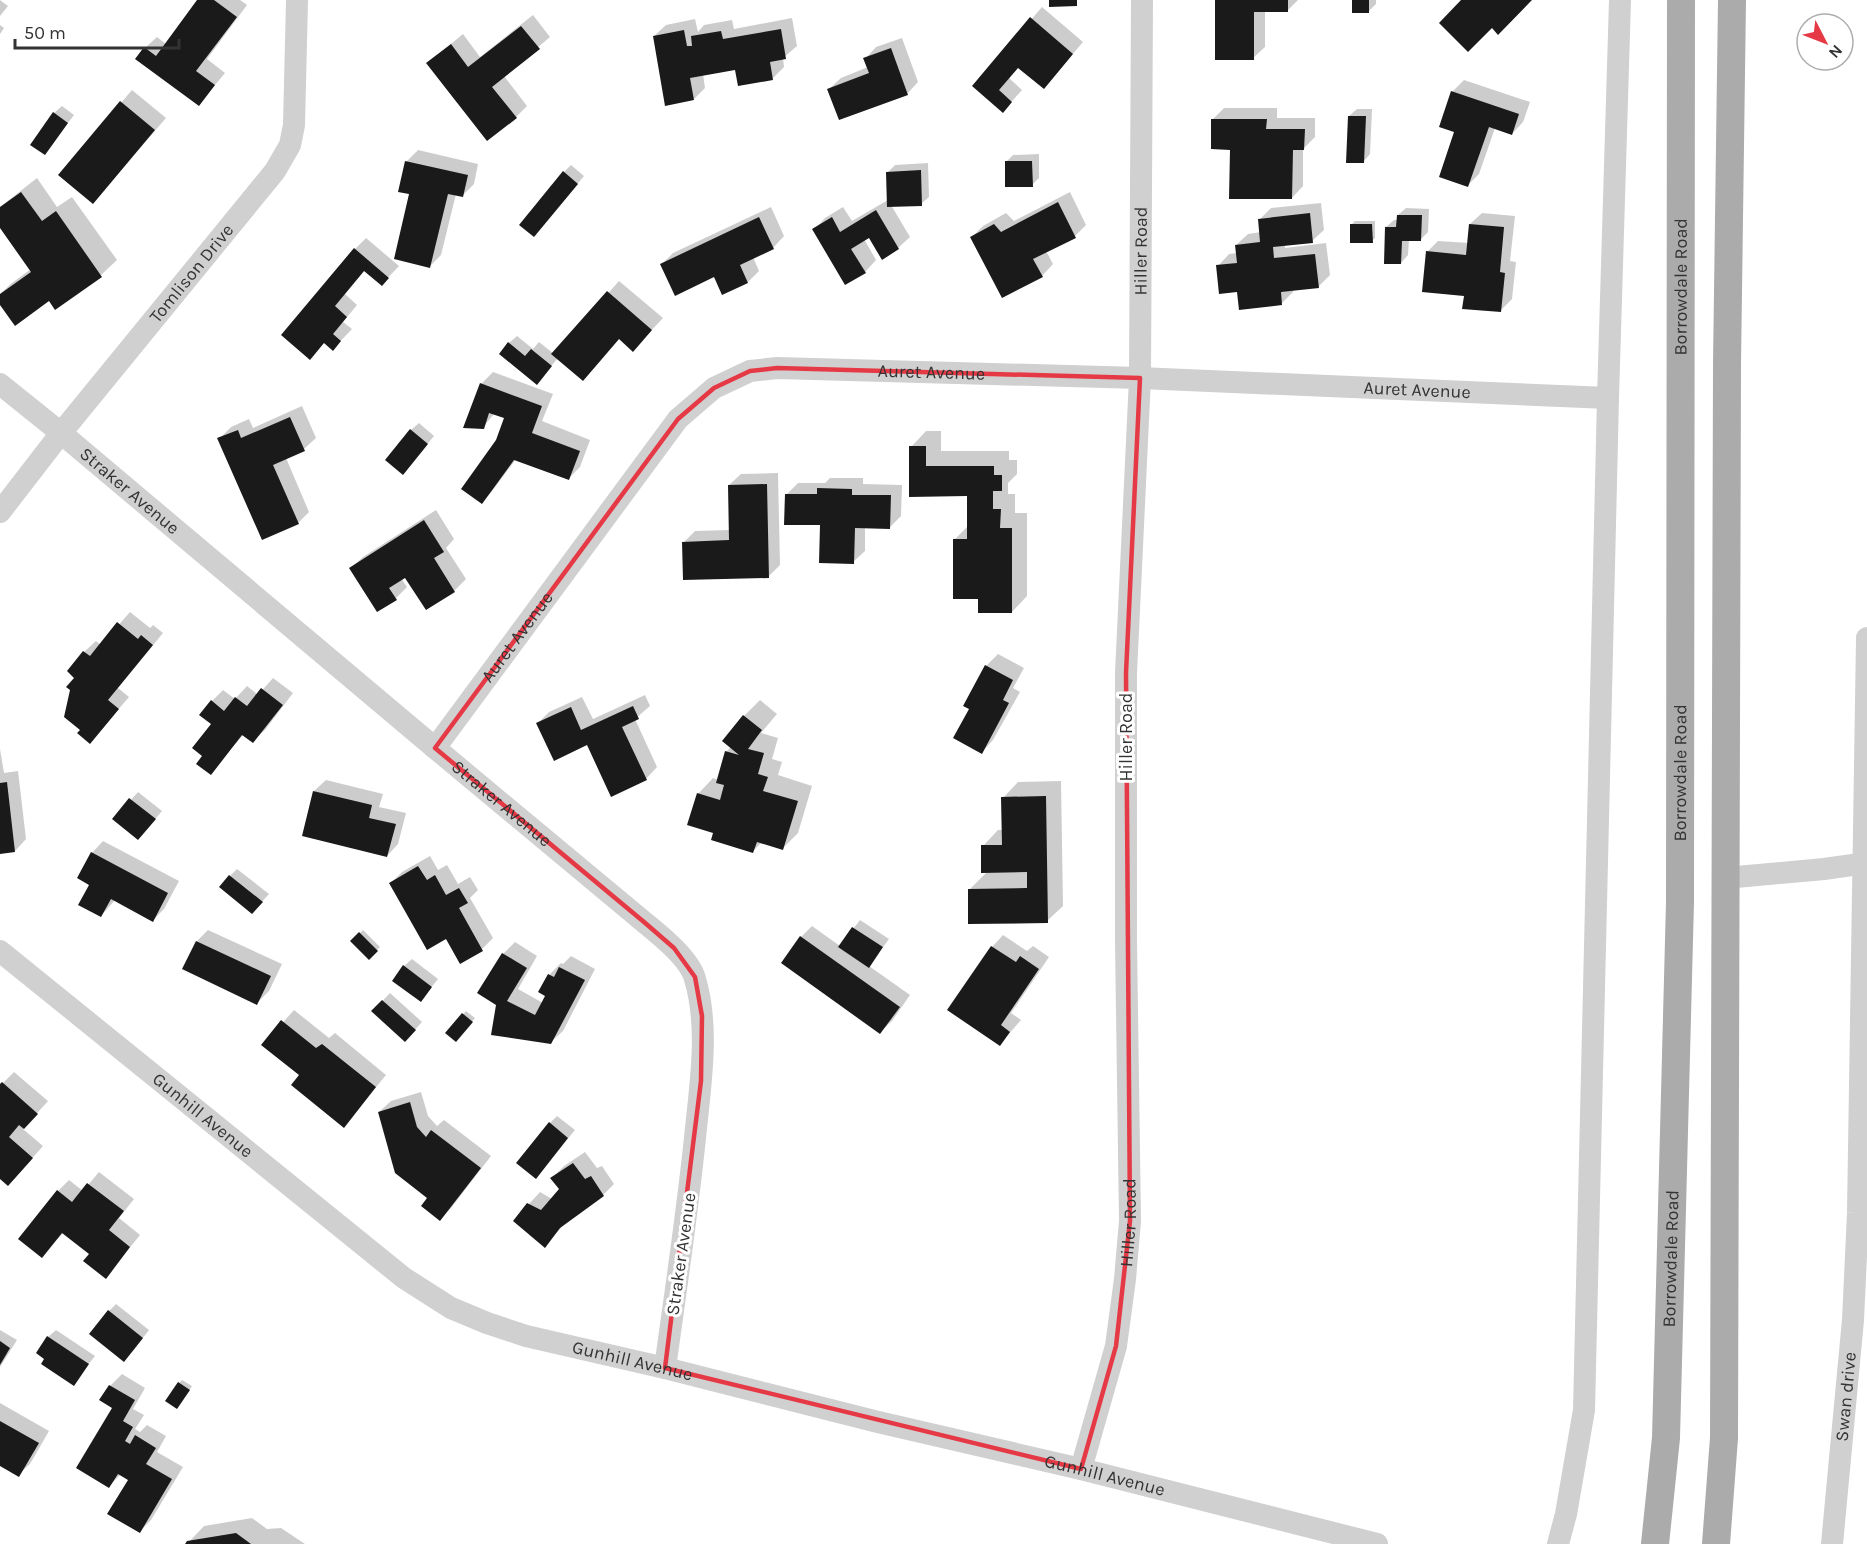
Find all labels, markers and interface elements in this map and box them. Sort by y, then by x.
scale bar [15,12,178,50]
north arrow [1795,12,1855,72]
text: 50 m [24,22,66,44]
text: N [1825,41,1847,62]
street label: Hiller Road [1129,206,1152,296]
street label: Borrowdale Road [1670,218,1692,356]
street label: Tomlison Drive [145,219,238,327]
street label: Auret Avenue [877,360,985,385]
street label: Auret Avenue [1363,377,1471,403]
street label: Straker Avenue [75,443,184,539]
street label: Auret Avenue [476,587,558,687]
street label: Hiller Road [1115,693,1137,781]
street label: Borrowdale Road [1669,704,1691,842]
street label: Straker Avenue [447,756,556,852]
street label: Gunhill Avenue [148,1068,258,1163]
street label: Hiller Road [1115,1178,1141,1268]
street label: Borrowdale Road [1658,1190,1683,1328]
street label: Straker Avenue [662,1191,700,1317]
street label: Gunhill Avenue [570,1336,695,1386]
street label: Swan drive [1831,1351,1861,1442]
street label: Gunhill Avenue [1042,1450,1167,1501]

